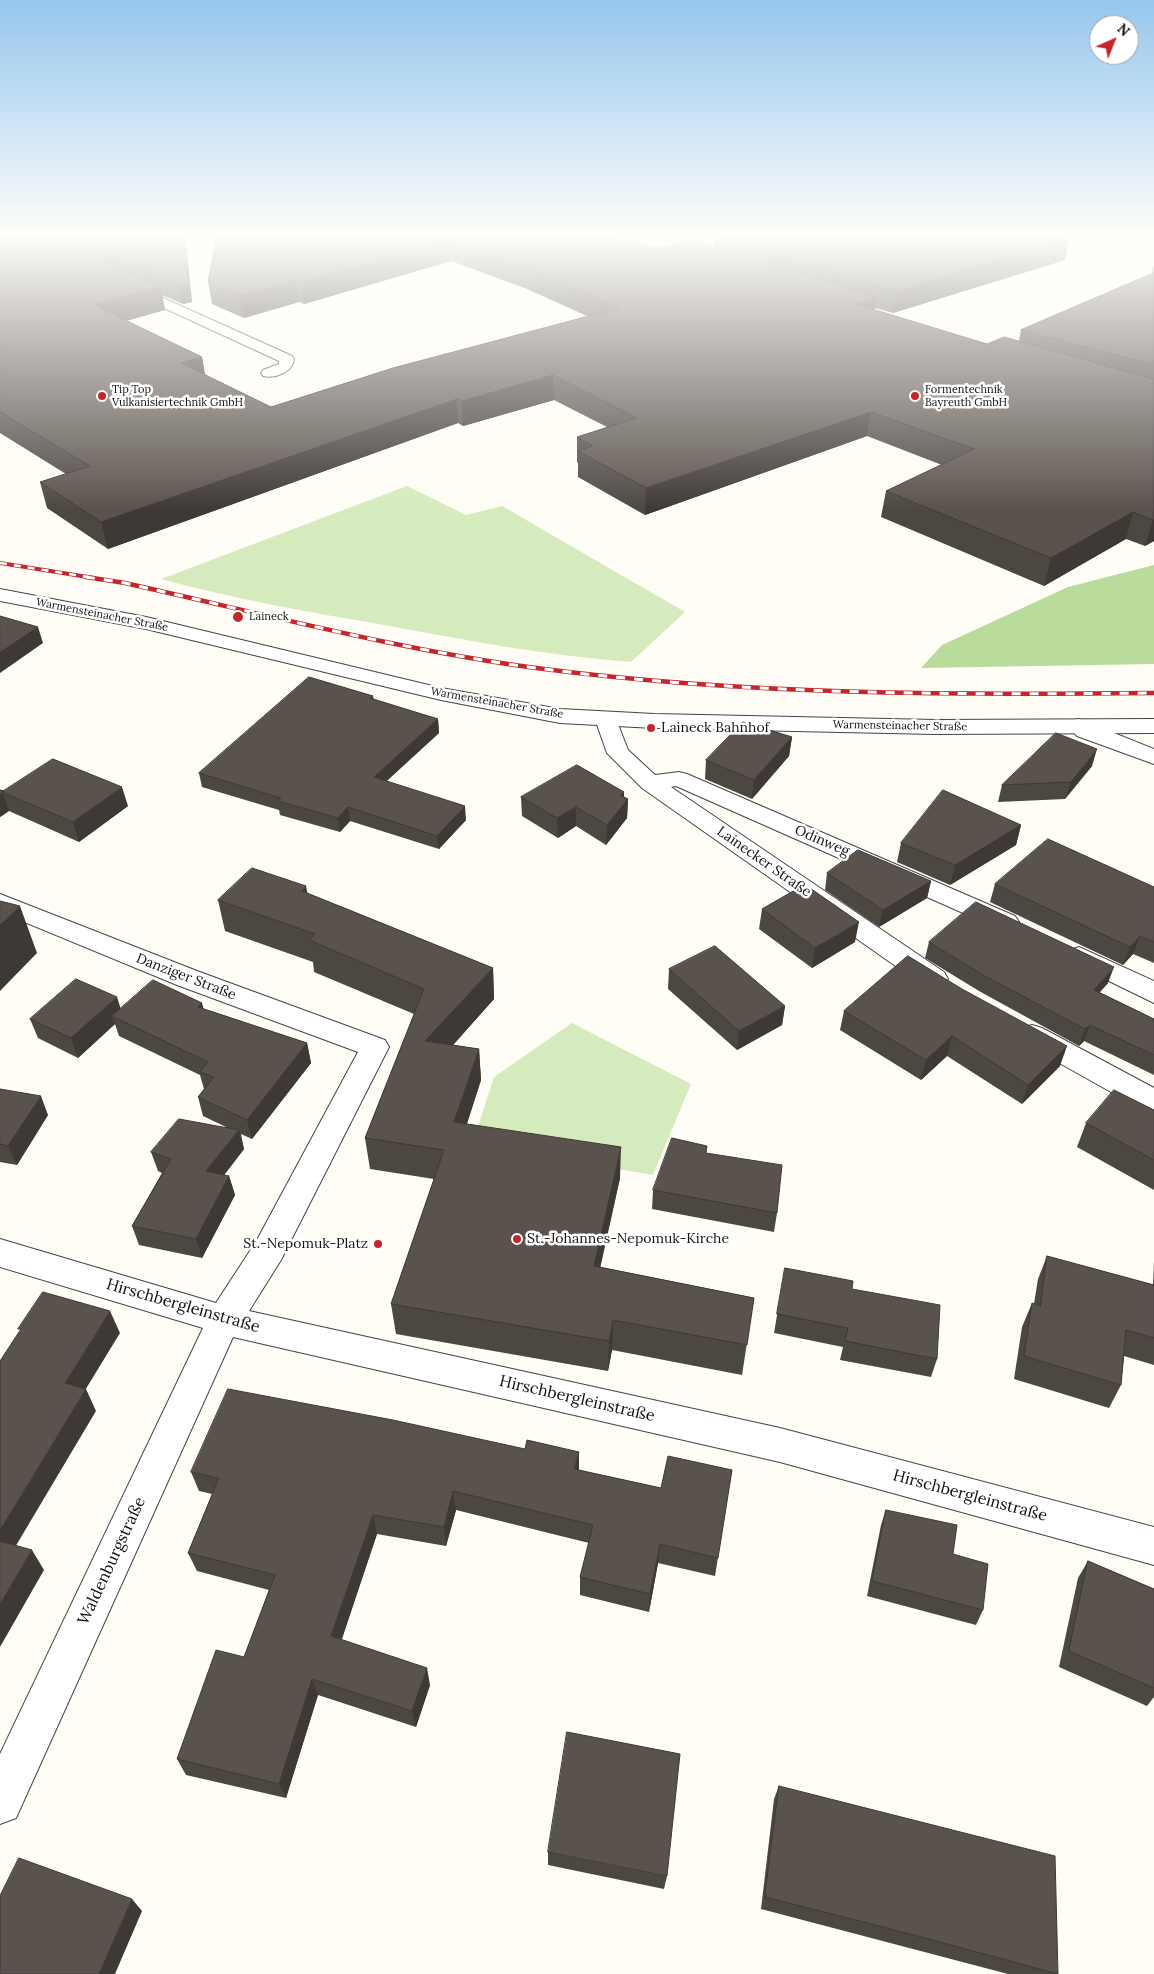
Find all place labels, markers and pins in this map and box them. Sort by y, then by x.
place label: Tip Top Vulkanisiertechnik GmbH [112,383,243,409]
place label: Formentechnik Bayreuth GmbH [925,383,1007,409]
marker: Tip Top Vulkanisiertechnik GmbH [96,390,108,402]
marker: Formentechnik Bayreuth GmbH [909,390,921,402]
marker: Laineck [231,610,245,624]
place label: Laineck [249,610,289,624]
place label: Laineck Bahnhof [661,720,769,736]
marker: Laineck Bahnhof [645,722,657,734]
place label: St.-Johannes-Nepomuk-Kirche [527,1231,729,1247]
marker: St.-Johannes-Nepomuk-Kirche [511,1233,523,1245]
place label: St.-Nepomuk-Platz [243,1236,368,1252]
marker: St.-Nepomuk-Platz [372,1238,384,1250]

